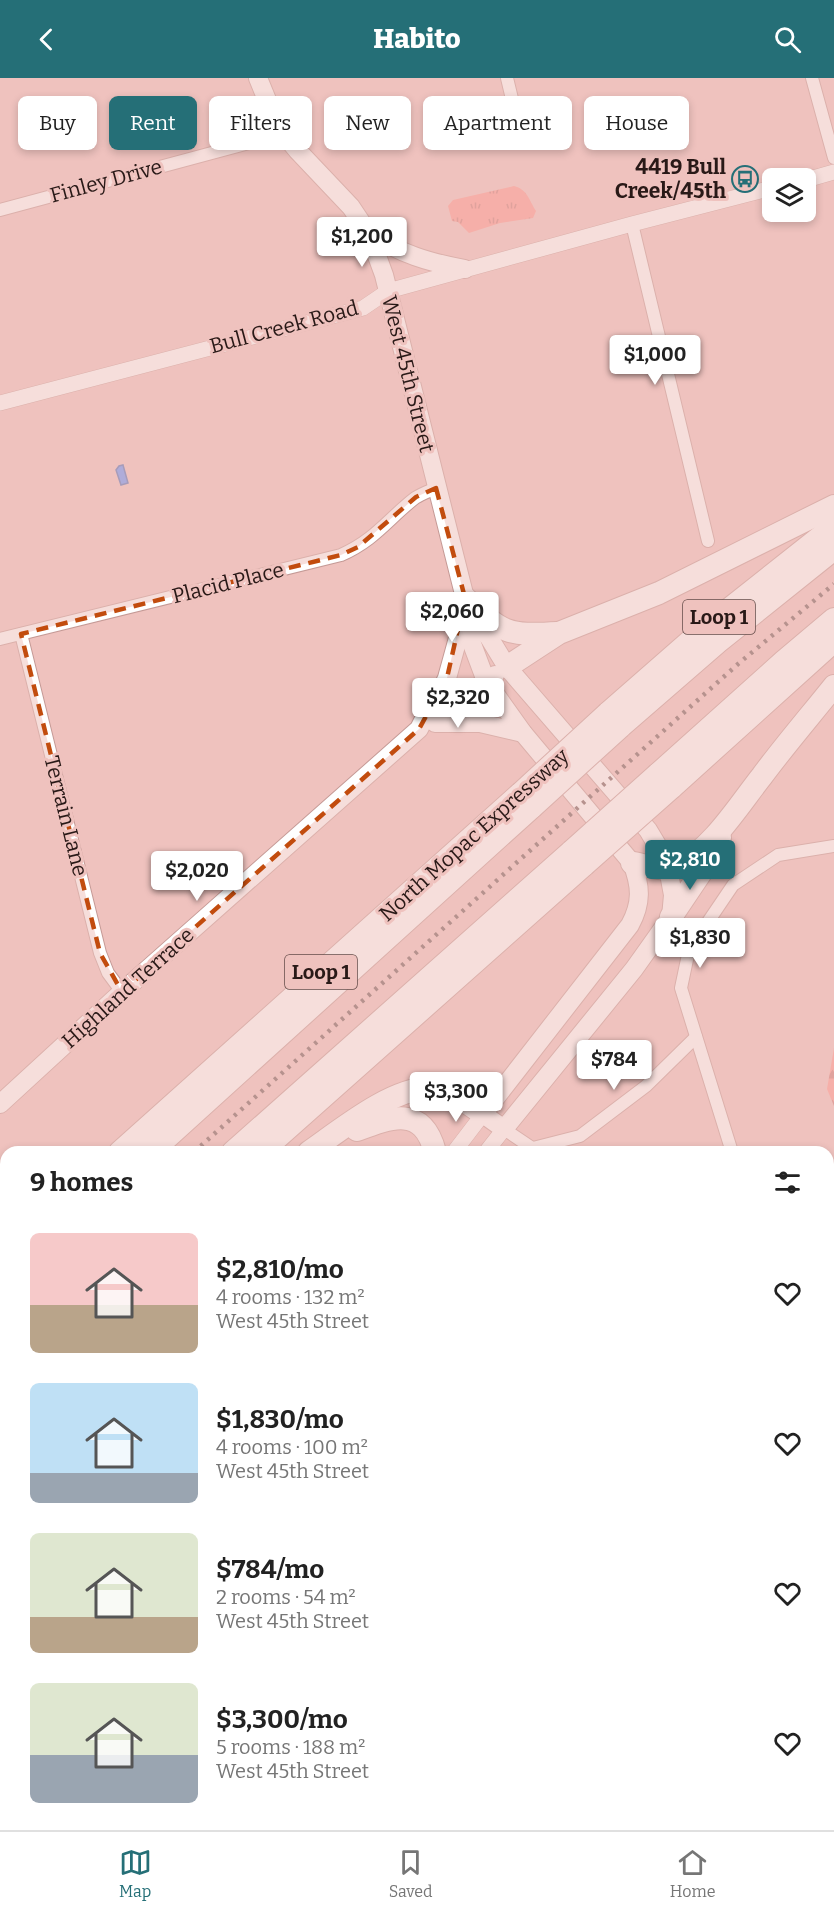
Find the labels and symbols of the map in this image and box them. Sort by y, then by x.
street label: Finley Drive [47,154,165,208]
place label: 4419 Bull Creek/45th [615,154,727,204]
bus stop icon: 4419 Bull Creek/45th [730,164,760,194]
pin: $1,200 [313,217,411,268]
street label: West 45th Street [376,293,440,455]
street label: Bull Creek Road [207,295,361,359]
pin: $1,000 [606,335,704,386]
street label: Placid Place [169,557,287,609]
pin: $2,060 [403,592,501,643]
road number: Loop 1 [683,600,755,634]
pin: $2,320 [409,678,507,729]
street label: North Mopac Expressway [374,742,575,927]
street label: Terrain Lane [38,753,94,879]
pin: $2,810 [641,840,739,891]
pin: $2,020 [148,851,246,902]
pin: $1,830 [651,918,749,969]
street label: Highland Terrace [57,922,199,1054]
road number: Loop 1 [285,955,357,989]
pin: $784 [578,1040,650,1091]
pin: $3,300 [407,1072,505,1123]

